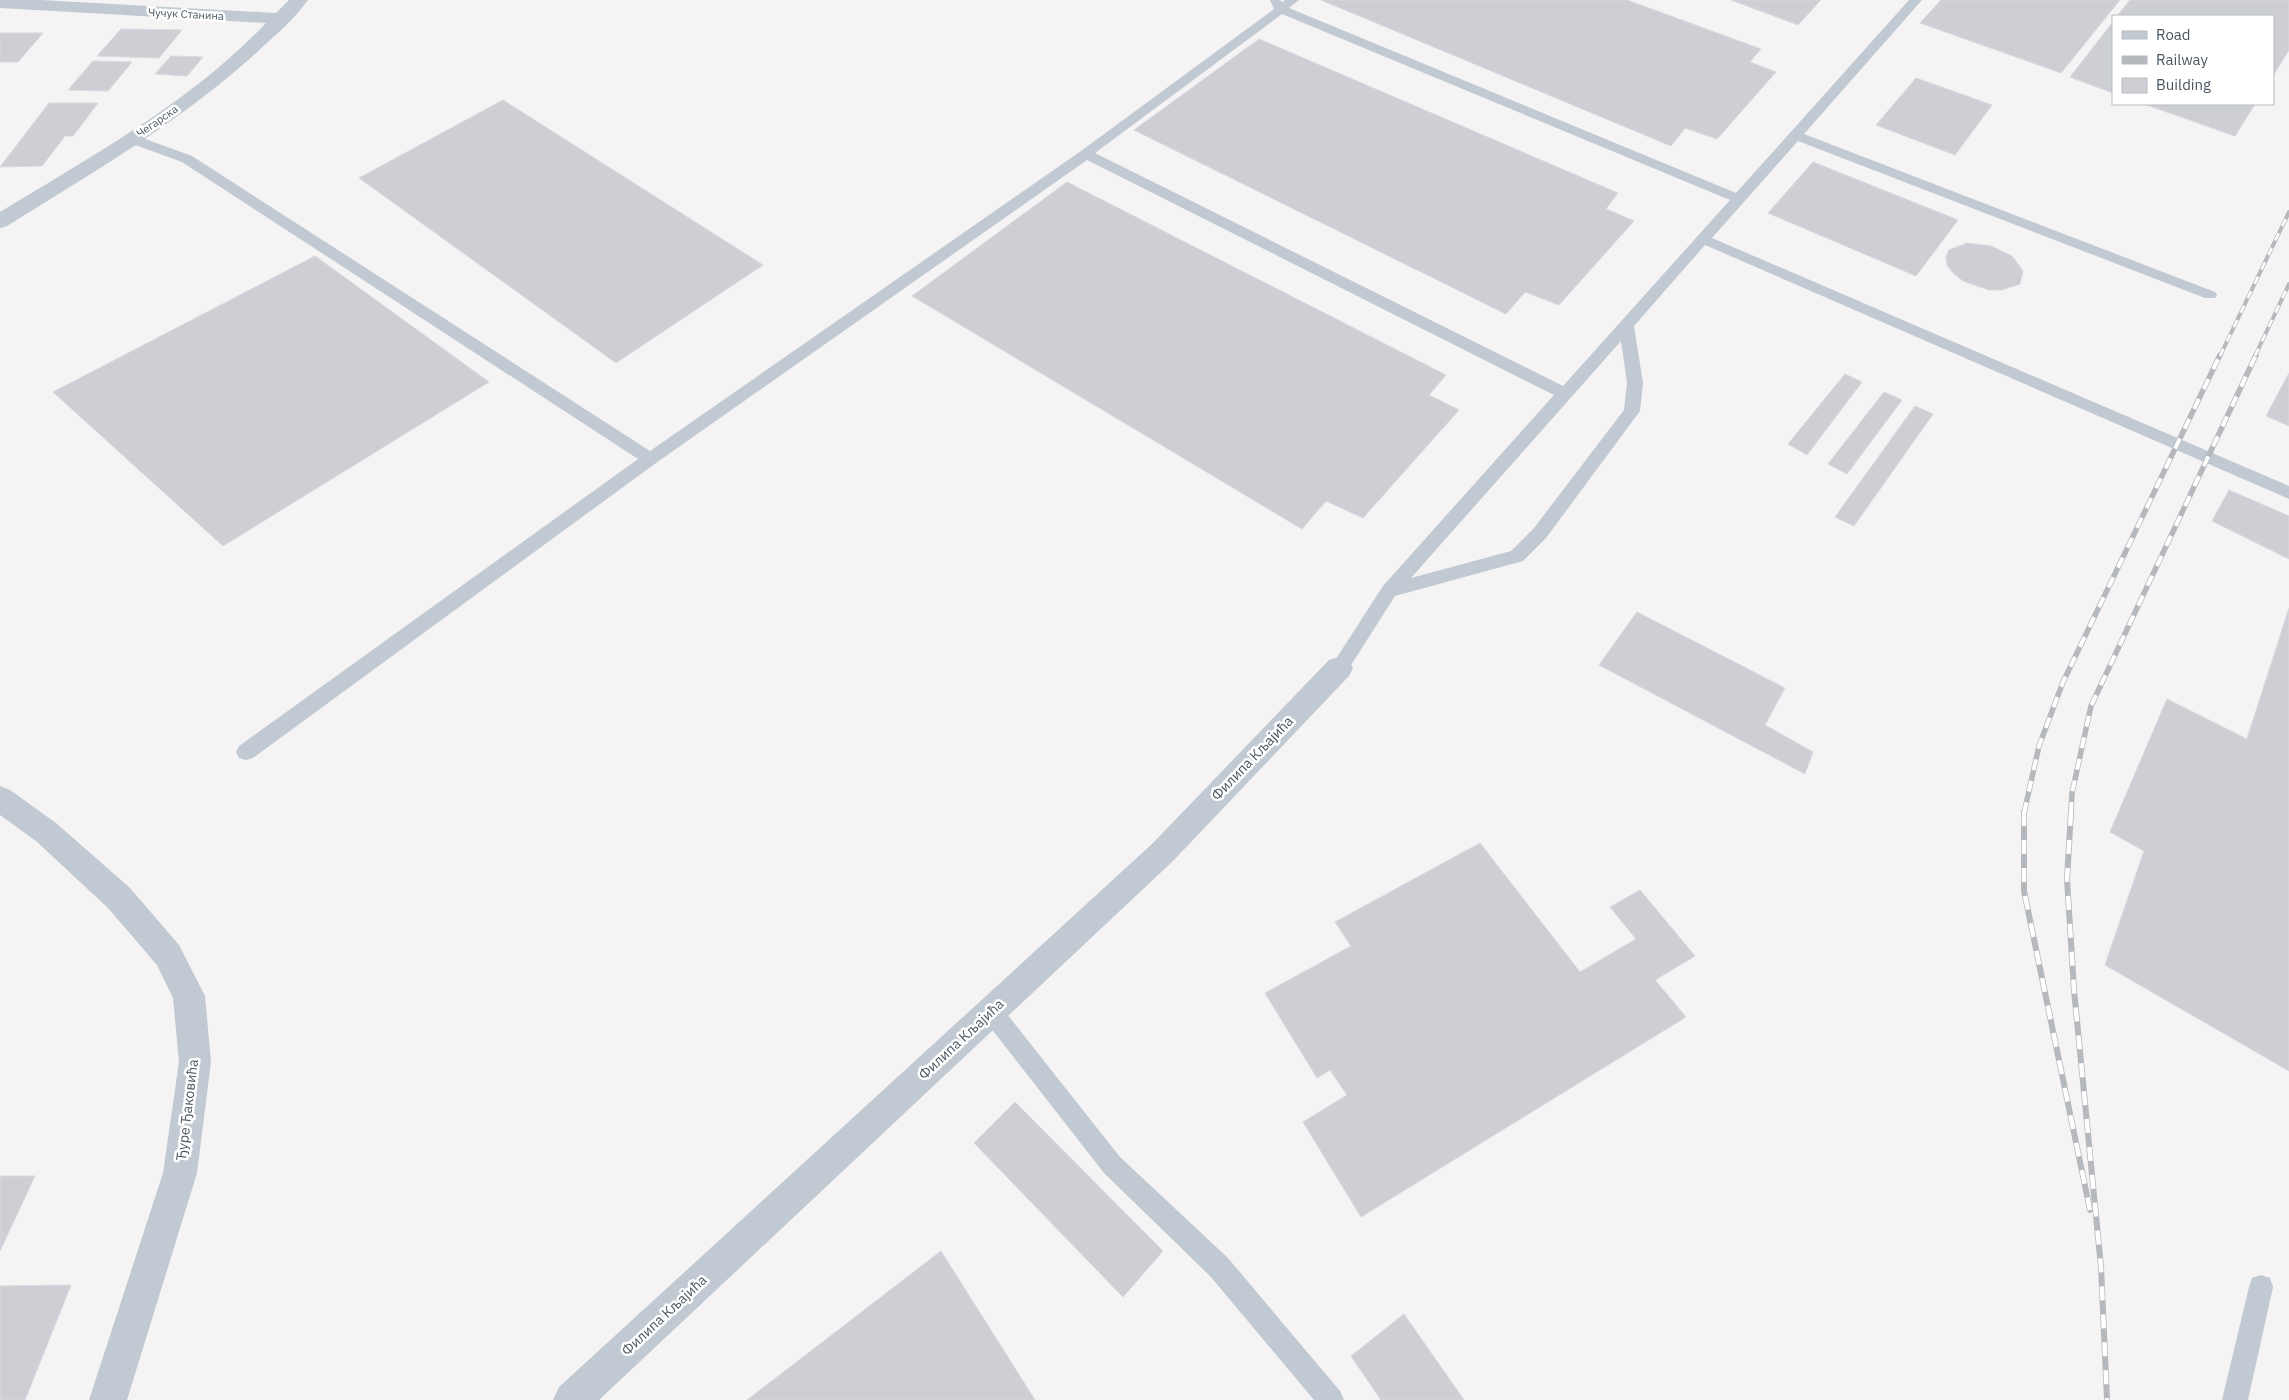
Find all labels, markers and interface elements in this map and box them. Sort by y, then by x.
street label: Чучук Станина [148,5,224,23]
legend [2112,15,2274,105]
text: Road [2156,25,2191,44]
text: Railway [2156,50,2209,69]
text: Building [2156,75,2211,94]
street label: Чегарска [134,102,181,140]
street label: Филипа Кљајића [1207,712,1297,804]
street label: Филипа Кљајића [915,994,1008,1083]
street label: Ђуре Ђаковића [172,1058,202,1162]
street label: Филипа Кљајића [618,1270,711,1359]

